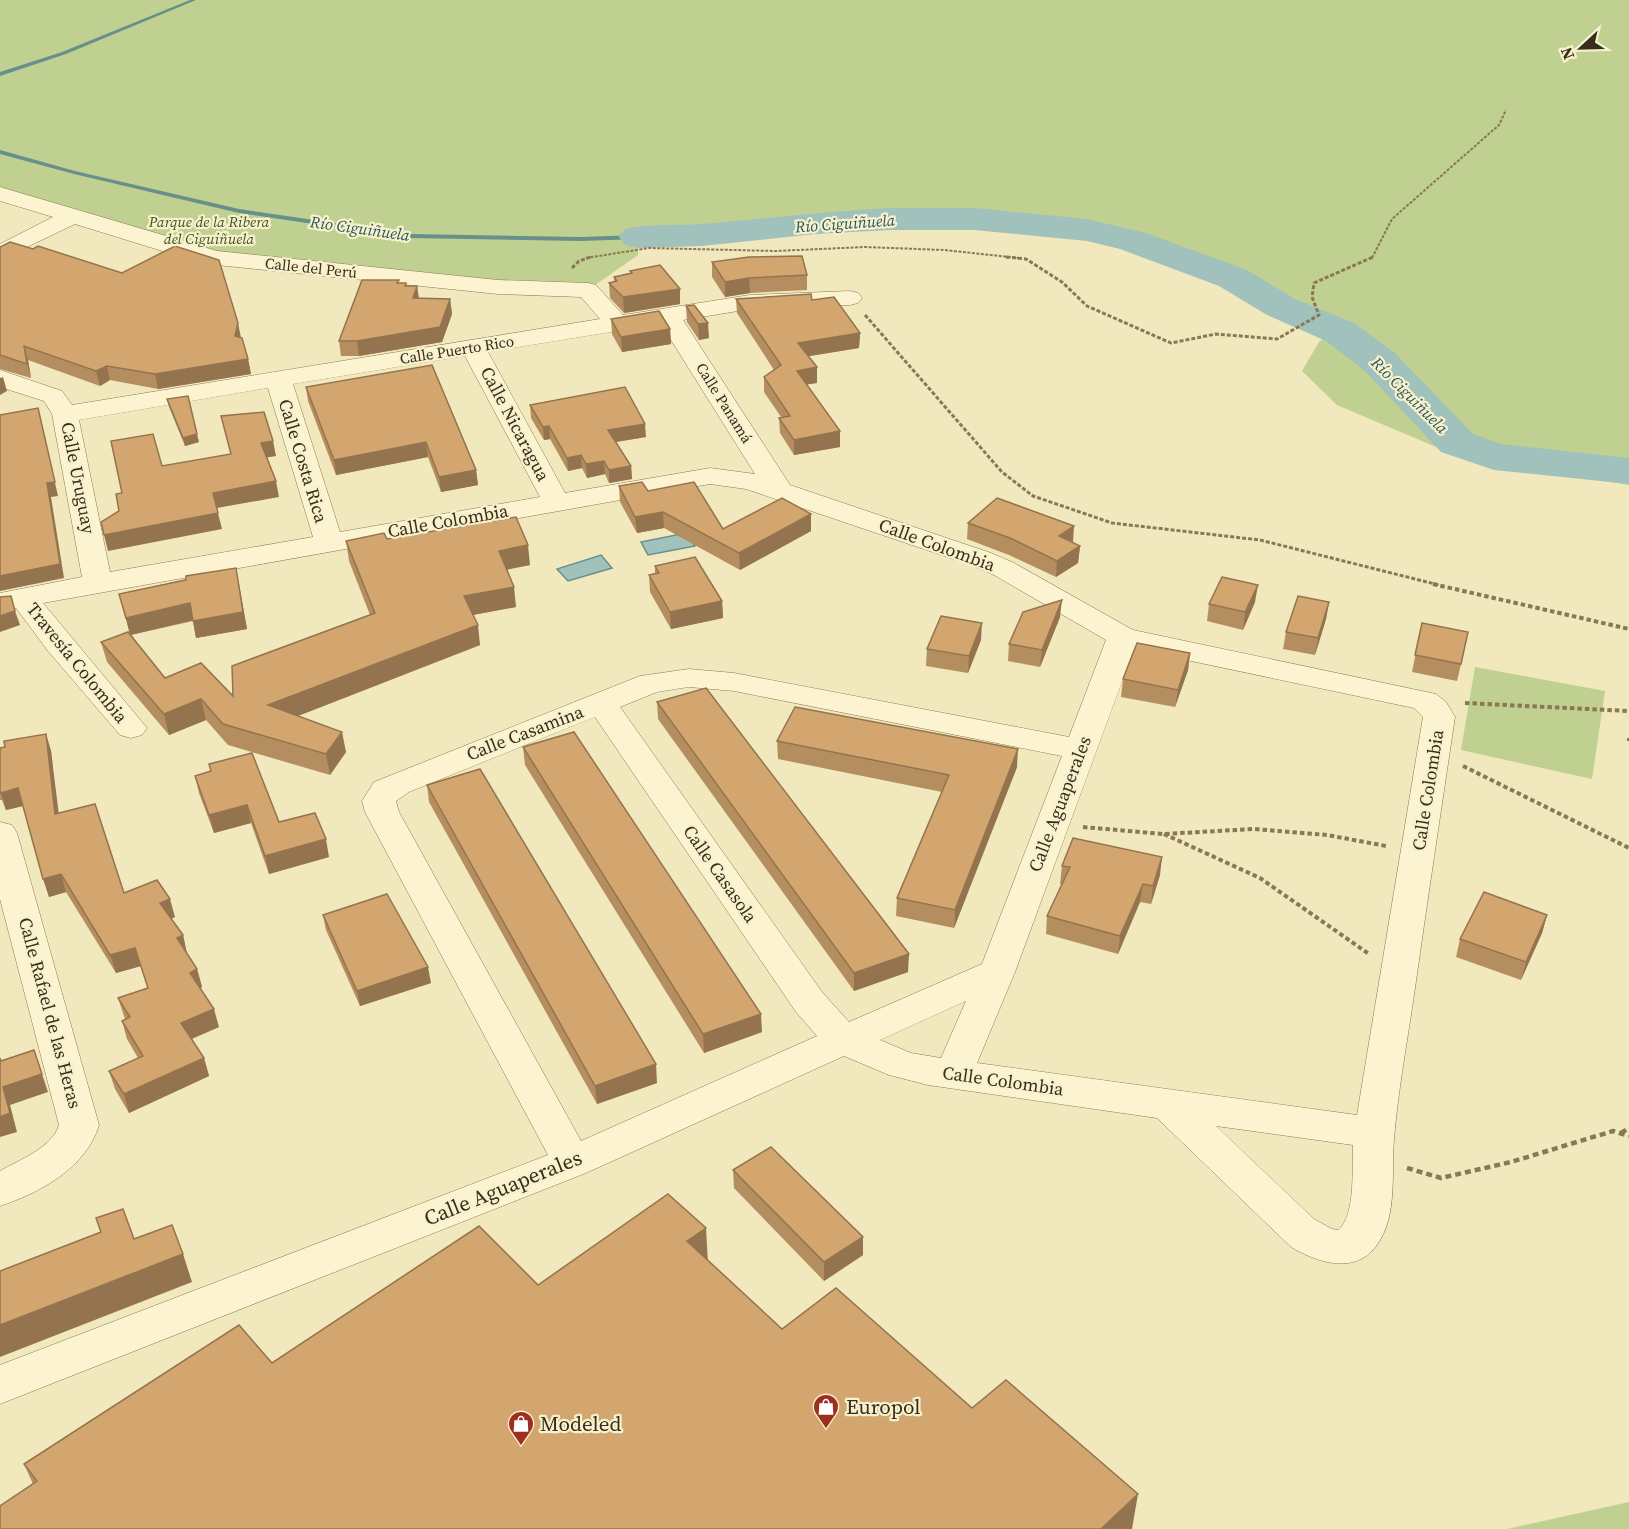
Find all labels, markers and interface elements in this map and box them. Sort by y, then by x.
north arrow [1551,18,1611,78]
text: N [1555,44,1579,63]
water label: Río Ciguiñuela [793,208,896,238]
water label: Río Ciguiñuela [308,210,412,246]
park label: Parque de la Ribera del Ciguiñuela [148,211,269,249]
street label: Calle del Perú [264,252,358,283]
street label: Calle Puerto Rico [398,330,516,369]
water label: Río Ciguiñuela [1366,351,1454,439]
street label: Calle Panamá [691,358,758,447]
street label: Calle Nicaragua [475,362,557,486]
street label: Calle Costa Rica [273,396,334,526]
street label: Calle Uruguay [55,420,102,537]
street label: Calle Colombia [386,497,511,543]
street label: Calle Colombia [876,512,1000,577]
street label: Travesía Colombia [21,597,134,729]
street label: Calle Casamina [463,698,588,766]
street label: Calle Colombia [1406,727,1450,852]
street label: Calle Aguaperales [1022,732,1097,875]
street label: Calle Casasola [677,820,764,928]
street label: Calle Rafael de las Heras [13,915,88,1111]
street label: Calle Colombia [941,1060,1066,1101]
street label: Calle Aguaperales [420,1143,586,1232]
shop icon: Europol [811,1392,841,1430]
place label: Europol [846,1392,921,1421]
shop icon: Modeled [506,1409,536,1447]
place label: Modeled [540,1409,621,1438]

